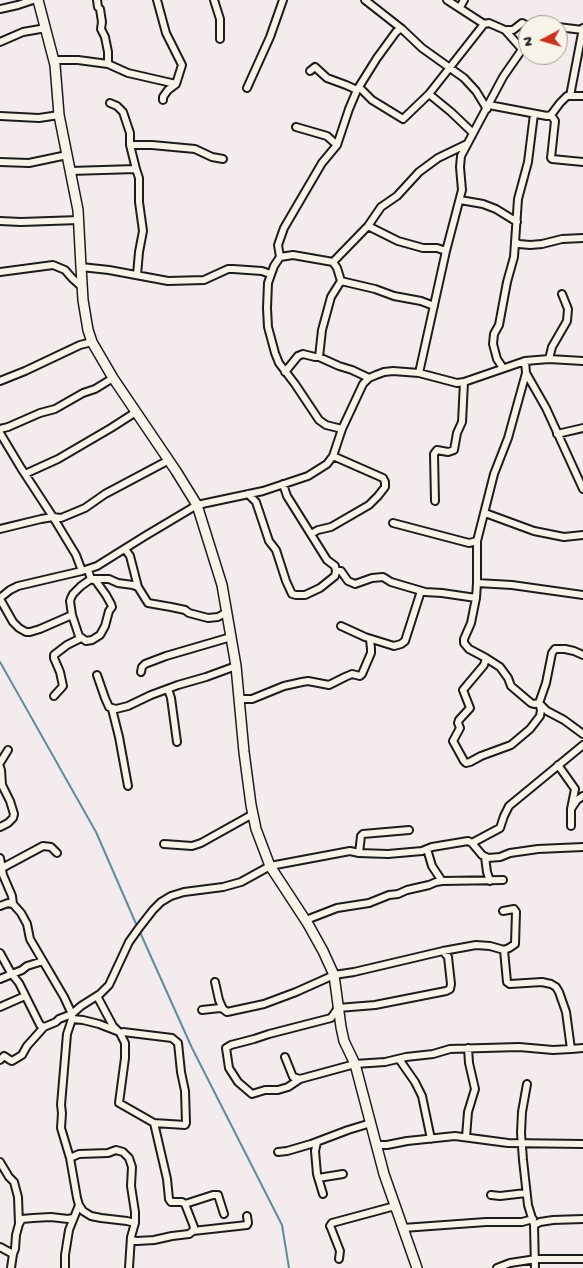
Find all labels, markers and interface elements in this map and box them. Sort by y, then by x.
north arrow [518,15,568,65]
text: N [520,36,538,47]

